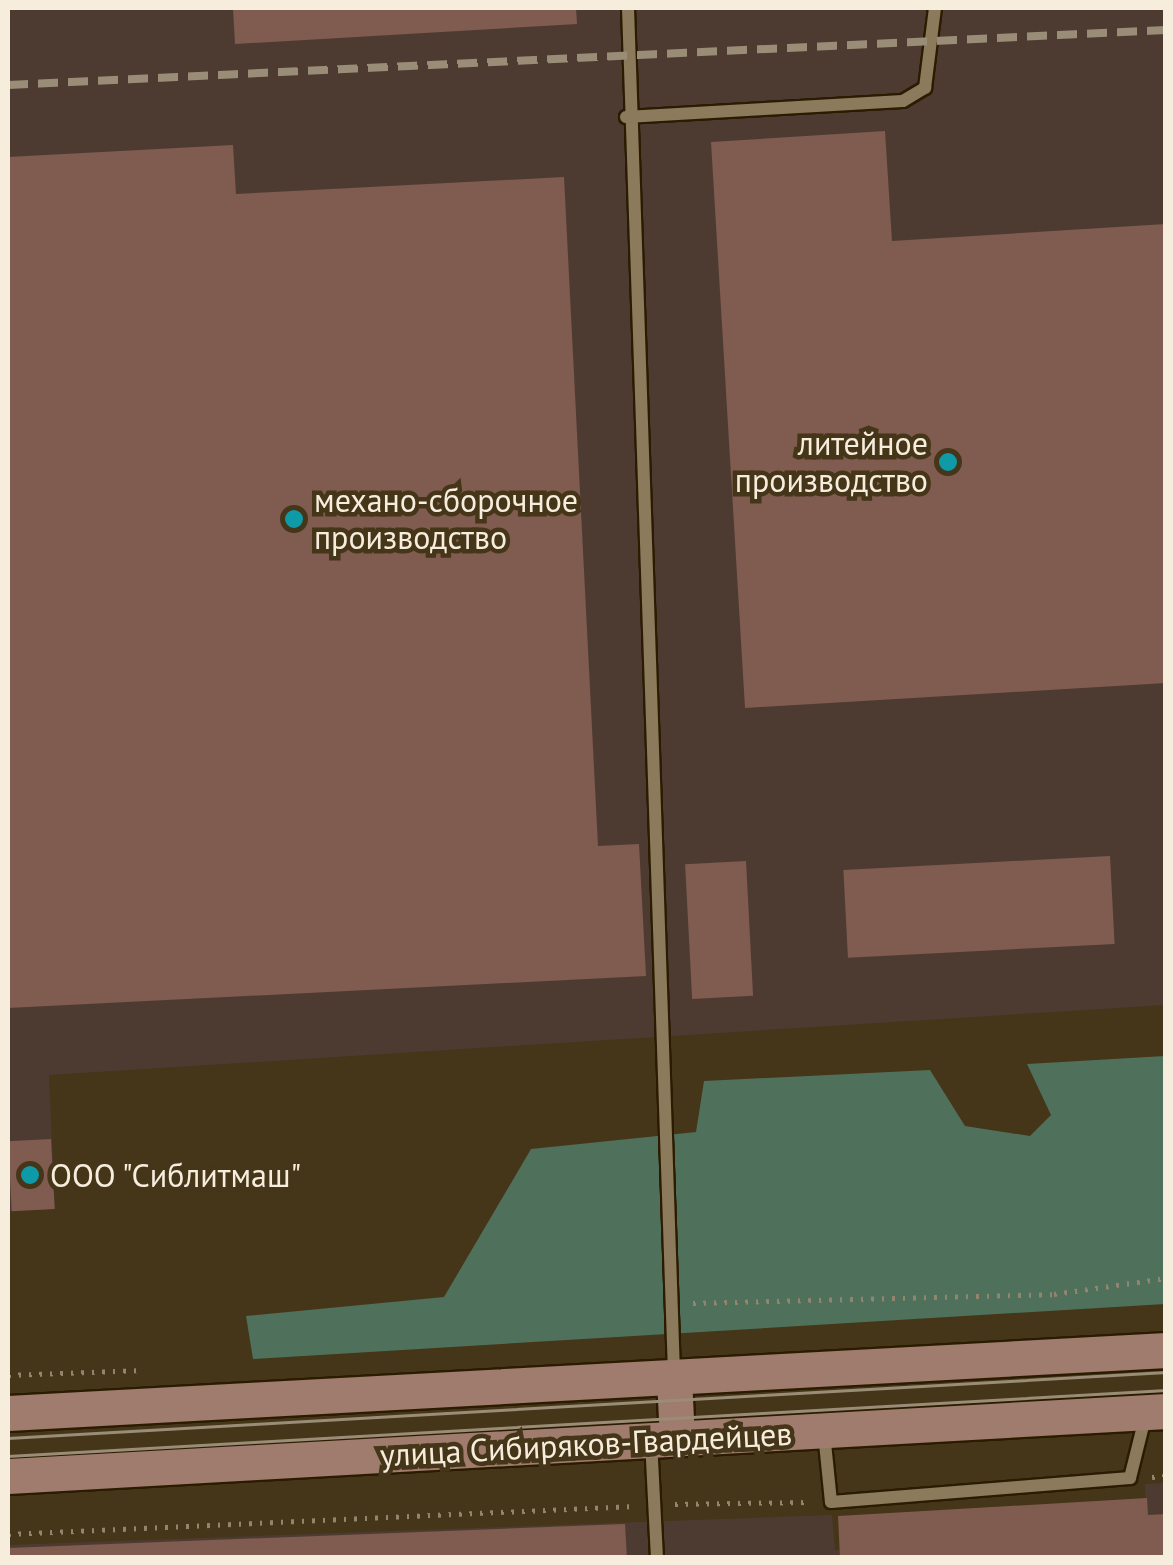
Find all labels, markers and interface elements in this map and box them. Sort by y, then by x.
place label: литейное производство [735,425,928,500]
marker: литейное производство [937,451,959,473]
place label: механо-сборочное производство [314,482,578,557]
marker: механо-сборочное производство [283,508,305,530]
place label: ООО "Сиблитмаш" [50,1156,303,1194]
marker: ООО "Сиблитмаш" [19,1164,41,1186]
street label: улица Сибиряков-Гвардейцев [379,1414,793,1474]

